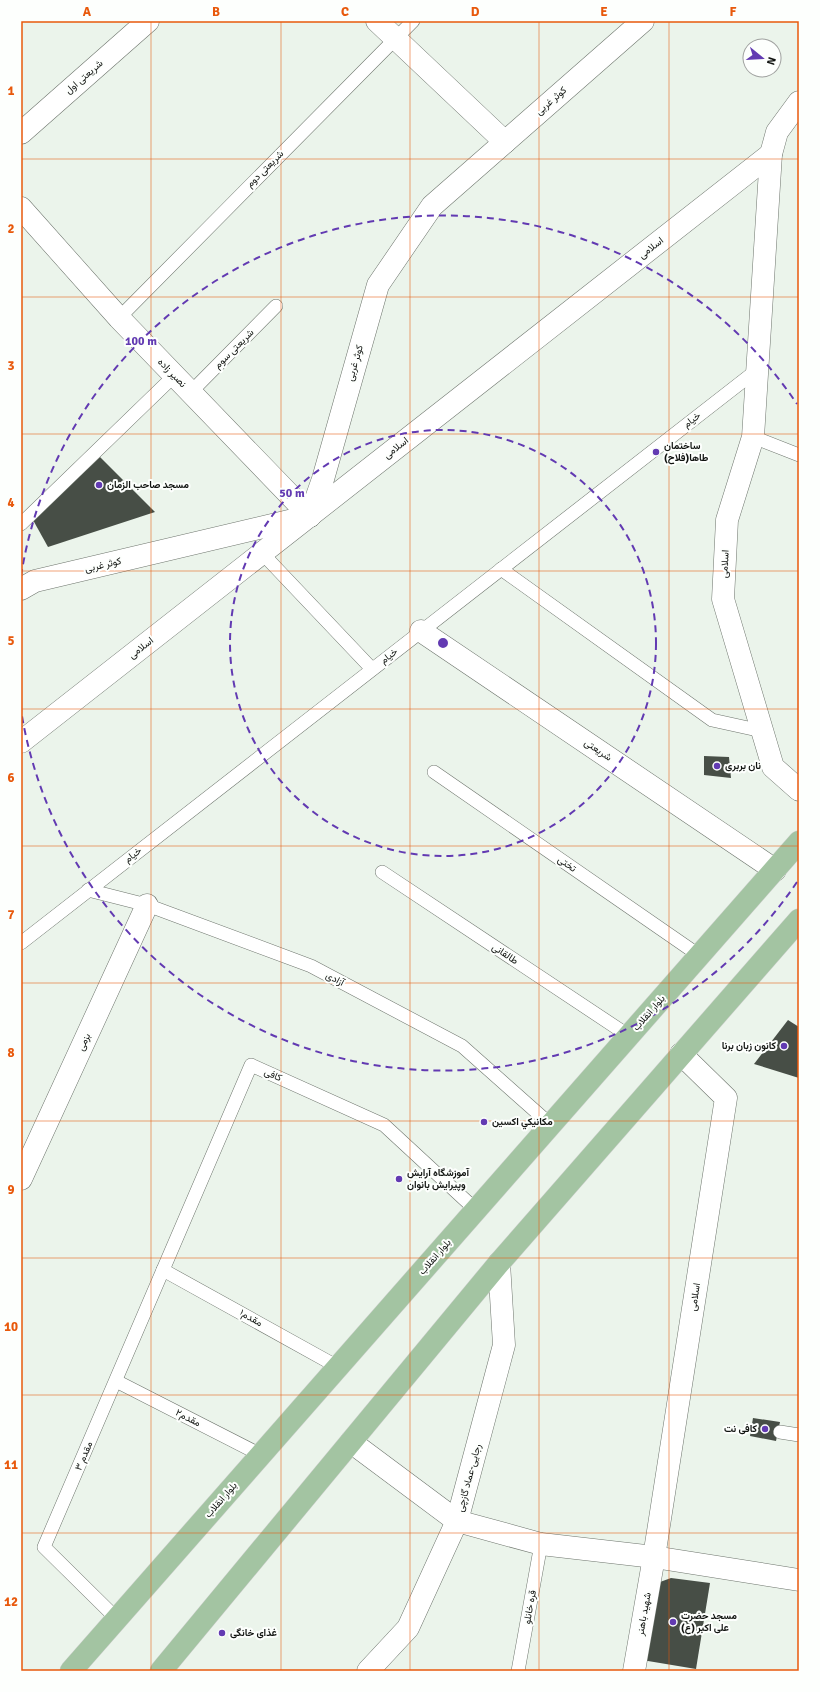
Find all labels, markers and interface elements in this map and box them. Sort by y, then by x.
text: A [83,4,92,20]
text: B [212,4,220,20]
text: C [341,4,349,20]
text: D [471,4,480,20]
text: E [600,4,608,20]
text: F [730,4,737,20]
north arrow [742,38,782,78]
text: N [764,55,778,67]
street label: شریعتی اول [63,57,105,97]
text: 1 [7,83,15,99]
street label: کوثر غربی [533,84,569,118]
street label: شریعتی دوم [244,148,286,190]
text: 2 [7,221,15,237]
street label: اسلامی [636,235,666,261]
street label: شریعتی سوم [212,327,256,371]
text: 100 m [125,334,157,349]
street label: کوثر غربی [344,343,366,383]
street label: نصیر زاده [155,356,189,390]
text: 3 [7,358,15,374]
street label: خیام [681,409,703,431]
street label: اسلامی [381,435,411,461]
place label: ساختمان طاها(فلاح) [664,440,709,465]
marker: ساختمان طاها(فلاح) [651,447,661,457]
place label: مسجد صاحب الزمان [107,479,189,491]
marker: مسجد صاحب الزمان [94,480,104,490]
text: 50 m [279,486,305,501]
text: 4 [7,495,15,511]
street label: اسلامی [718,550,732,578]
street label: کوثر غربی [84,555,123,575]
text: 5 [7,633,15,649]
street label: اسلامی [126,635,156,661]
centre of rings [436,636,450,650]
street label: خیام [378,645,400,667]
street label: شریعتی [582,736,614,764]
place label: نان بربری [725,760,761,772]
marker: نان بربری [712,761,722,771]
text: 6 [7,770,15,786]
street label: خیام [122,844,144,866]
street label: تختی [555,853,579,875]
text: 7 [7,907,15,923]
street label: طالقانی [490,941,521,967]
street label: آزادی [324,969,347,989]
street label: بلوار انقلاب [630,993,668,1033]
street label: بزمی [75,1031,93,1053]
place label: کانون زبان برنا [722,1040,776,1052]
marker: کانون زبان برنا [779,1041,789,1051]
text: 8 [7,1045,15,1061]
street label: کافی [262,1066,284,1084]
place label: مكانيكي اكسين [492,1116,553,1130]
marker: مكانيكي اكسين [479,1117,489,1127]
place label: آموزشگاه آرایش وپیرایش بانوان [407,1167,470,1192]
marker: آموزشگاه آرایش وپیرایش بانوان [394,1174,404,1184]
text: 9 [7,1182,15,1198]
street label: بلوار انقلاب [416,1237,454,1277]
street label: اسلامی [687,1282,703,1312]
street label: مقدم۱ [237,1307,265,1329]
text: 10 [4,1319,18,1335]
street label: مقدم۲ [173,1407,203,1429]
place label: کافی نت [724,1423,757,1435]
marker: کافی نت [760,1424,770,1434]
street label: مقدم ۳ [73,1440,95,1472]
street label: رجایی-عماد گازچی [454,1443,485,1514]
text: 11 [4,1457,18,1473]
street label: بلوار انقلاب [202,1480,240,1520]
street label: قره خانلو [521,1589,539,1625]
street label: شهید باهنر [634,1591,654,1638]
text: 12 [4,1594,18,1610]
place label: مسجد حضرت علی اکبر (ع) [681,1610,737,1635]
marker: مسجد حضرت علی اکبر (ع) [668,1617,678,1627]
place label: غذای خانگی [230,1627,277,1639]
marker: غذای خانگی [217,1628,227,1638]

